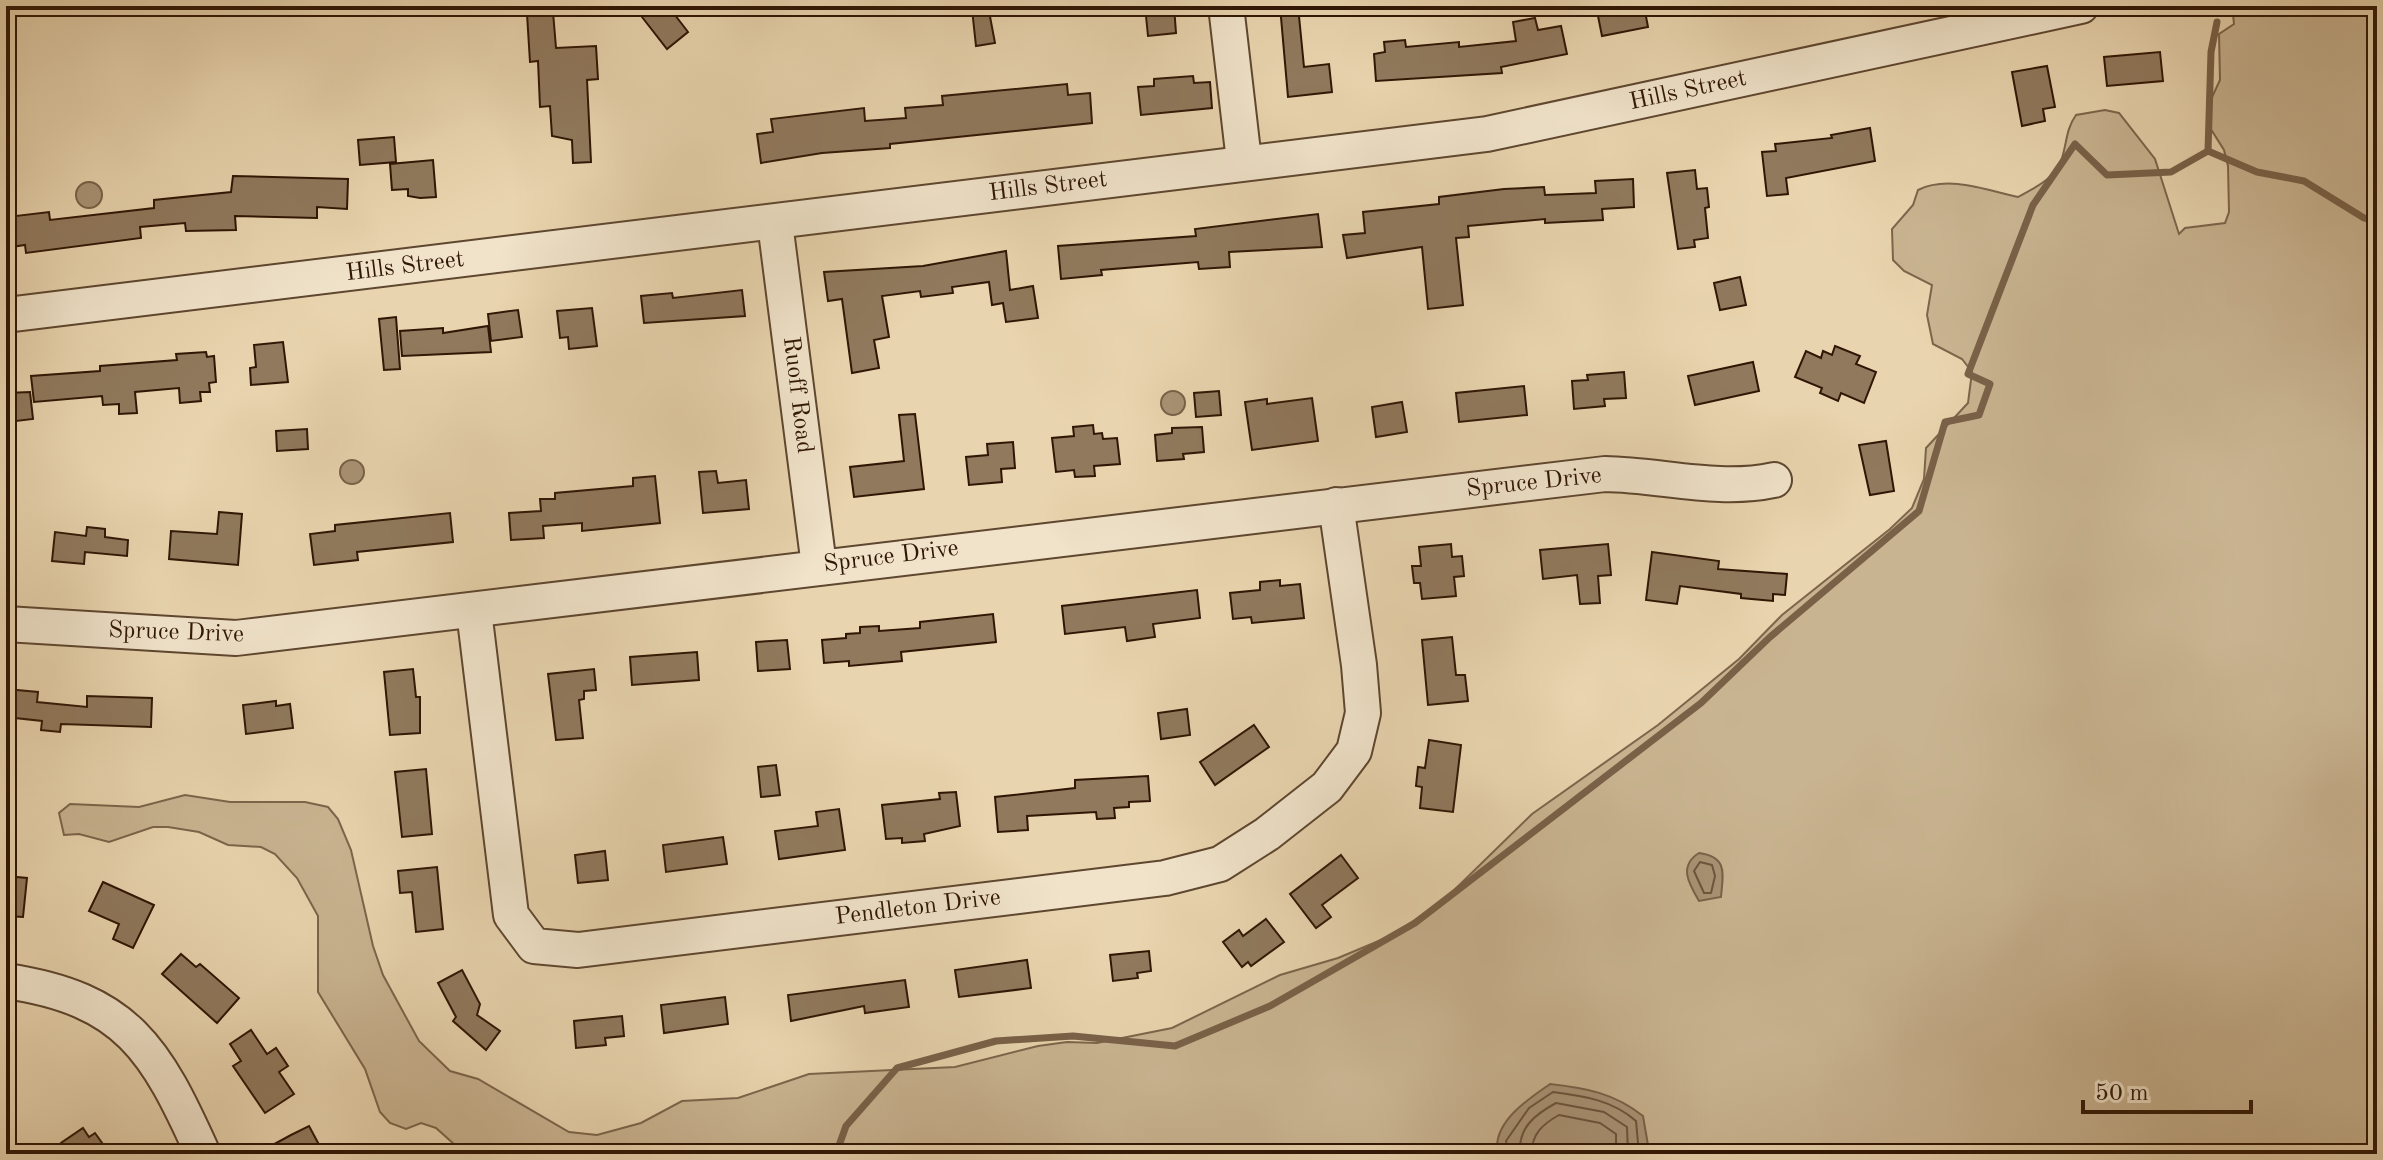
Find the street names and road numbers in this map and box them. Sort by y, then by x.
street label: Hills Street [1627,67,1749,115]
street label: Hills Street [987,168,1109,206]
street label: Hills Street [344,248,466,286]
street label: Ruoff Road [778,335,816,455]
street label: Spruce Drive [1465,464,1603,502]
street label: Spruce Drive [822,537,960,577]
street label: Spruce Drive [108,619,244,647]
street label: Pendleton Drive [834,886,1002,930]

